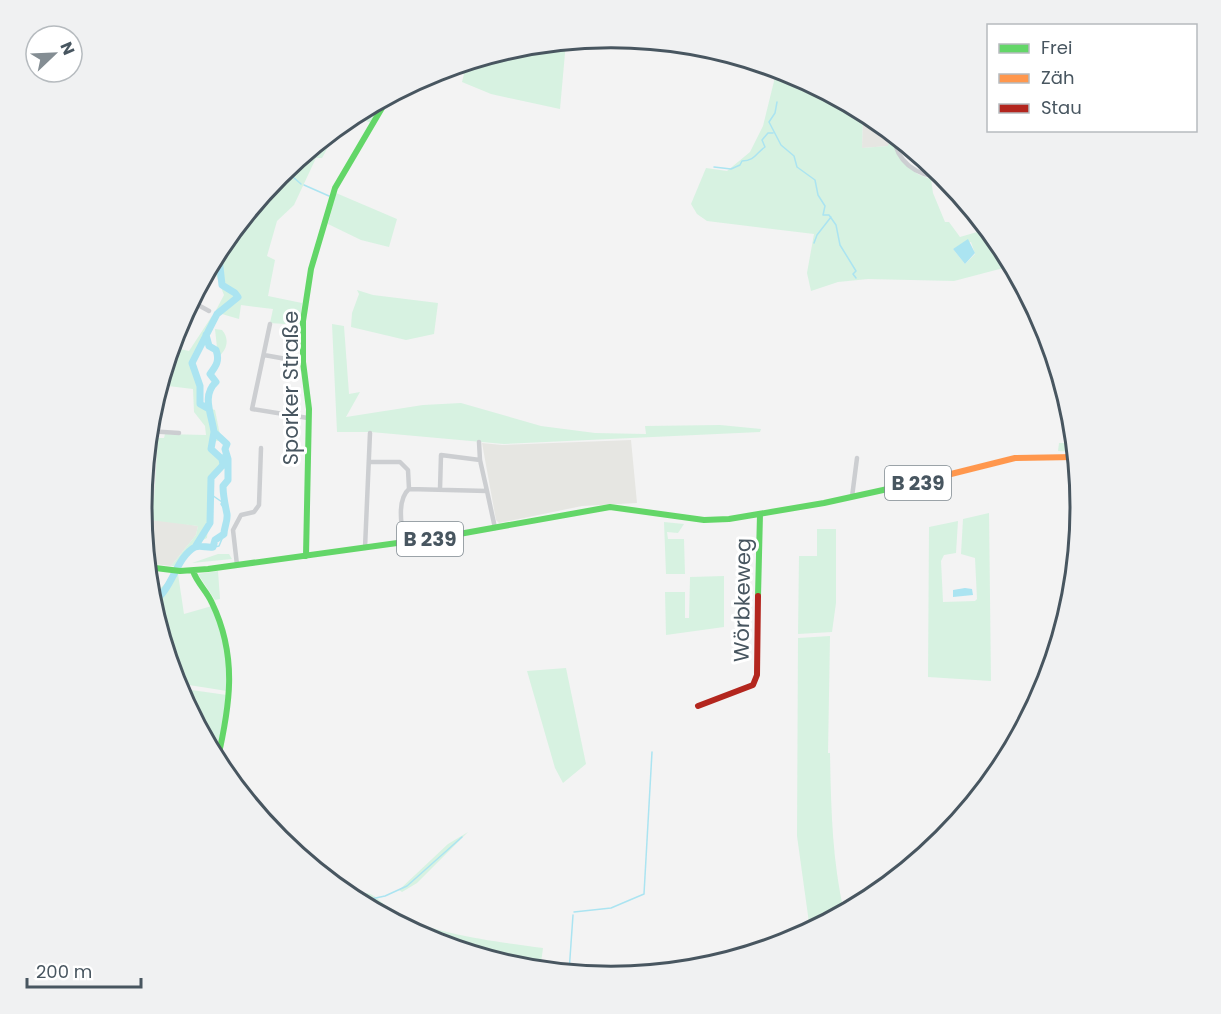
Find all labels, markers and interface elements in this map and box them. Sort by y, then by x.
north arrow [24,24,84,84]
legend [987,24,1197,132]
text: Frei [1041,35,1072,60]
text: N [54,38,80,58]
text: Zäh [1041,65,1074,90]
text: Stau [1041,95,1082,120]
street label: Sporker Straße [276,311,305,465]
road number: B 239 [885,466,951,500]
road number: B 239 [397,522,463,556]
street label: Wörbkeweg [726,538,758,662]
scale bar [27,951,141,989]
text: 200 m [36,959,92,984]

